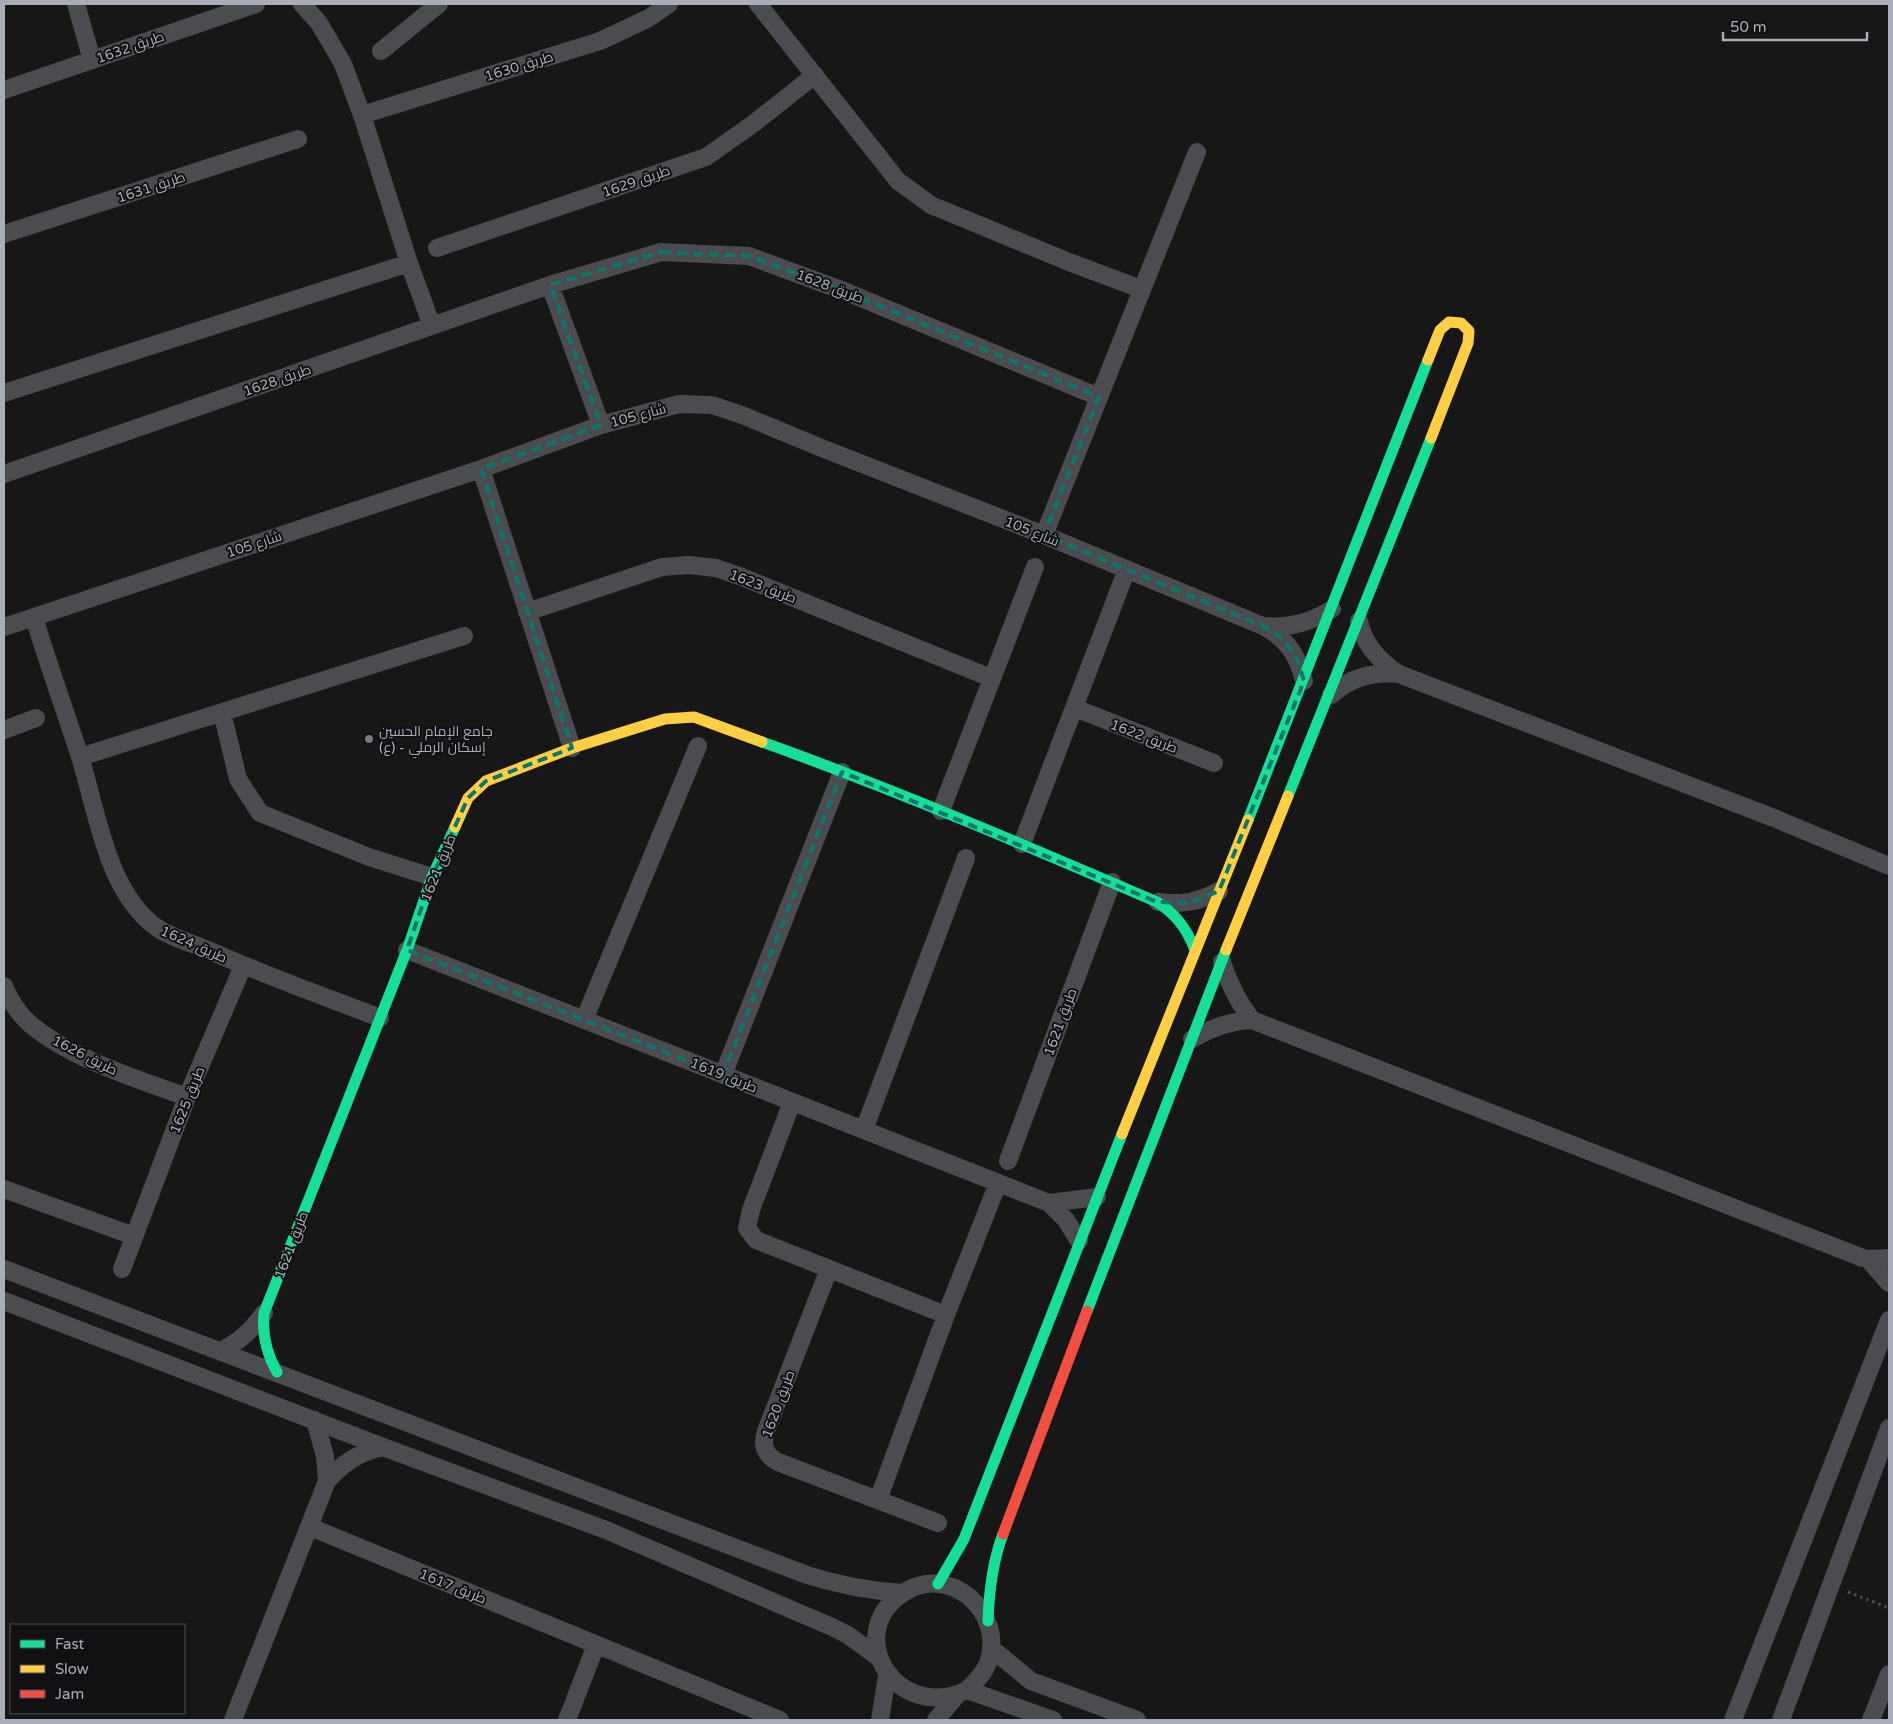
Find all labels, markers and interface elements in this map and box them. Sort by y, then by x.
scale bar [1723,10,1867,42]
text: 50 m [1730,18,1767,36]
street label: طريق 1632 [94,28,166,67]
street label: طريق 1630 [483,48,555,85]
street label: طريق 1629 [600,162,672,201]
street label: طريق 1631 [115,168,187,207]
street label: طريق 1628 [794,266,866,307]
street label: طريق 1628 [241,361,313,400]
street label: شارع 105 [608,400,668,431]
street label: شارع 105 [1002,513,1061,550]
street label: شارع 105 [224,528,284,561]
street label: طريق 1623 [727,566,799,607]
street label: طريق 1622 [1108,716,1180,757]
place label: جامع الإمام الحسين (ع) - إسكان الرملي [379,723,493,759]
marker: جامع الإمام الحسين (ع) - إسكان الرملي [363,733,375,745]
street label: طريق 1621 [417,832,460,904]
street label: طريق 1624 [158,922,230,967]
street label: طريق 1621 [1040,986,1081,1058]
street label: طريق 1626 [49,1032,120,1079]
street label: طريق 1619 [688,1054,760,1097]
street label: طريق 1625 [166,1064,209,1136]
street label: طريق 1621 [271,1209,312,1281]
street label: طريق 1620 [758,1368,799,1440]
street label: طريق 1617 [417,1565,489,1608]
legend [10,1624,185,1714]
text: Fast [55,1635,85,1653]
text: Slow [55,1660,89,1678]
text: Jam [55,1685,84,1703]

